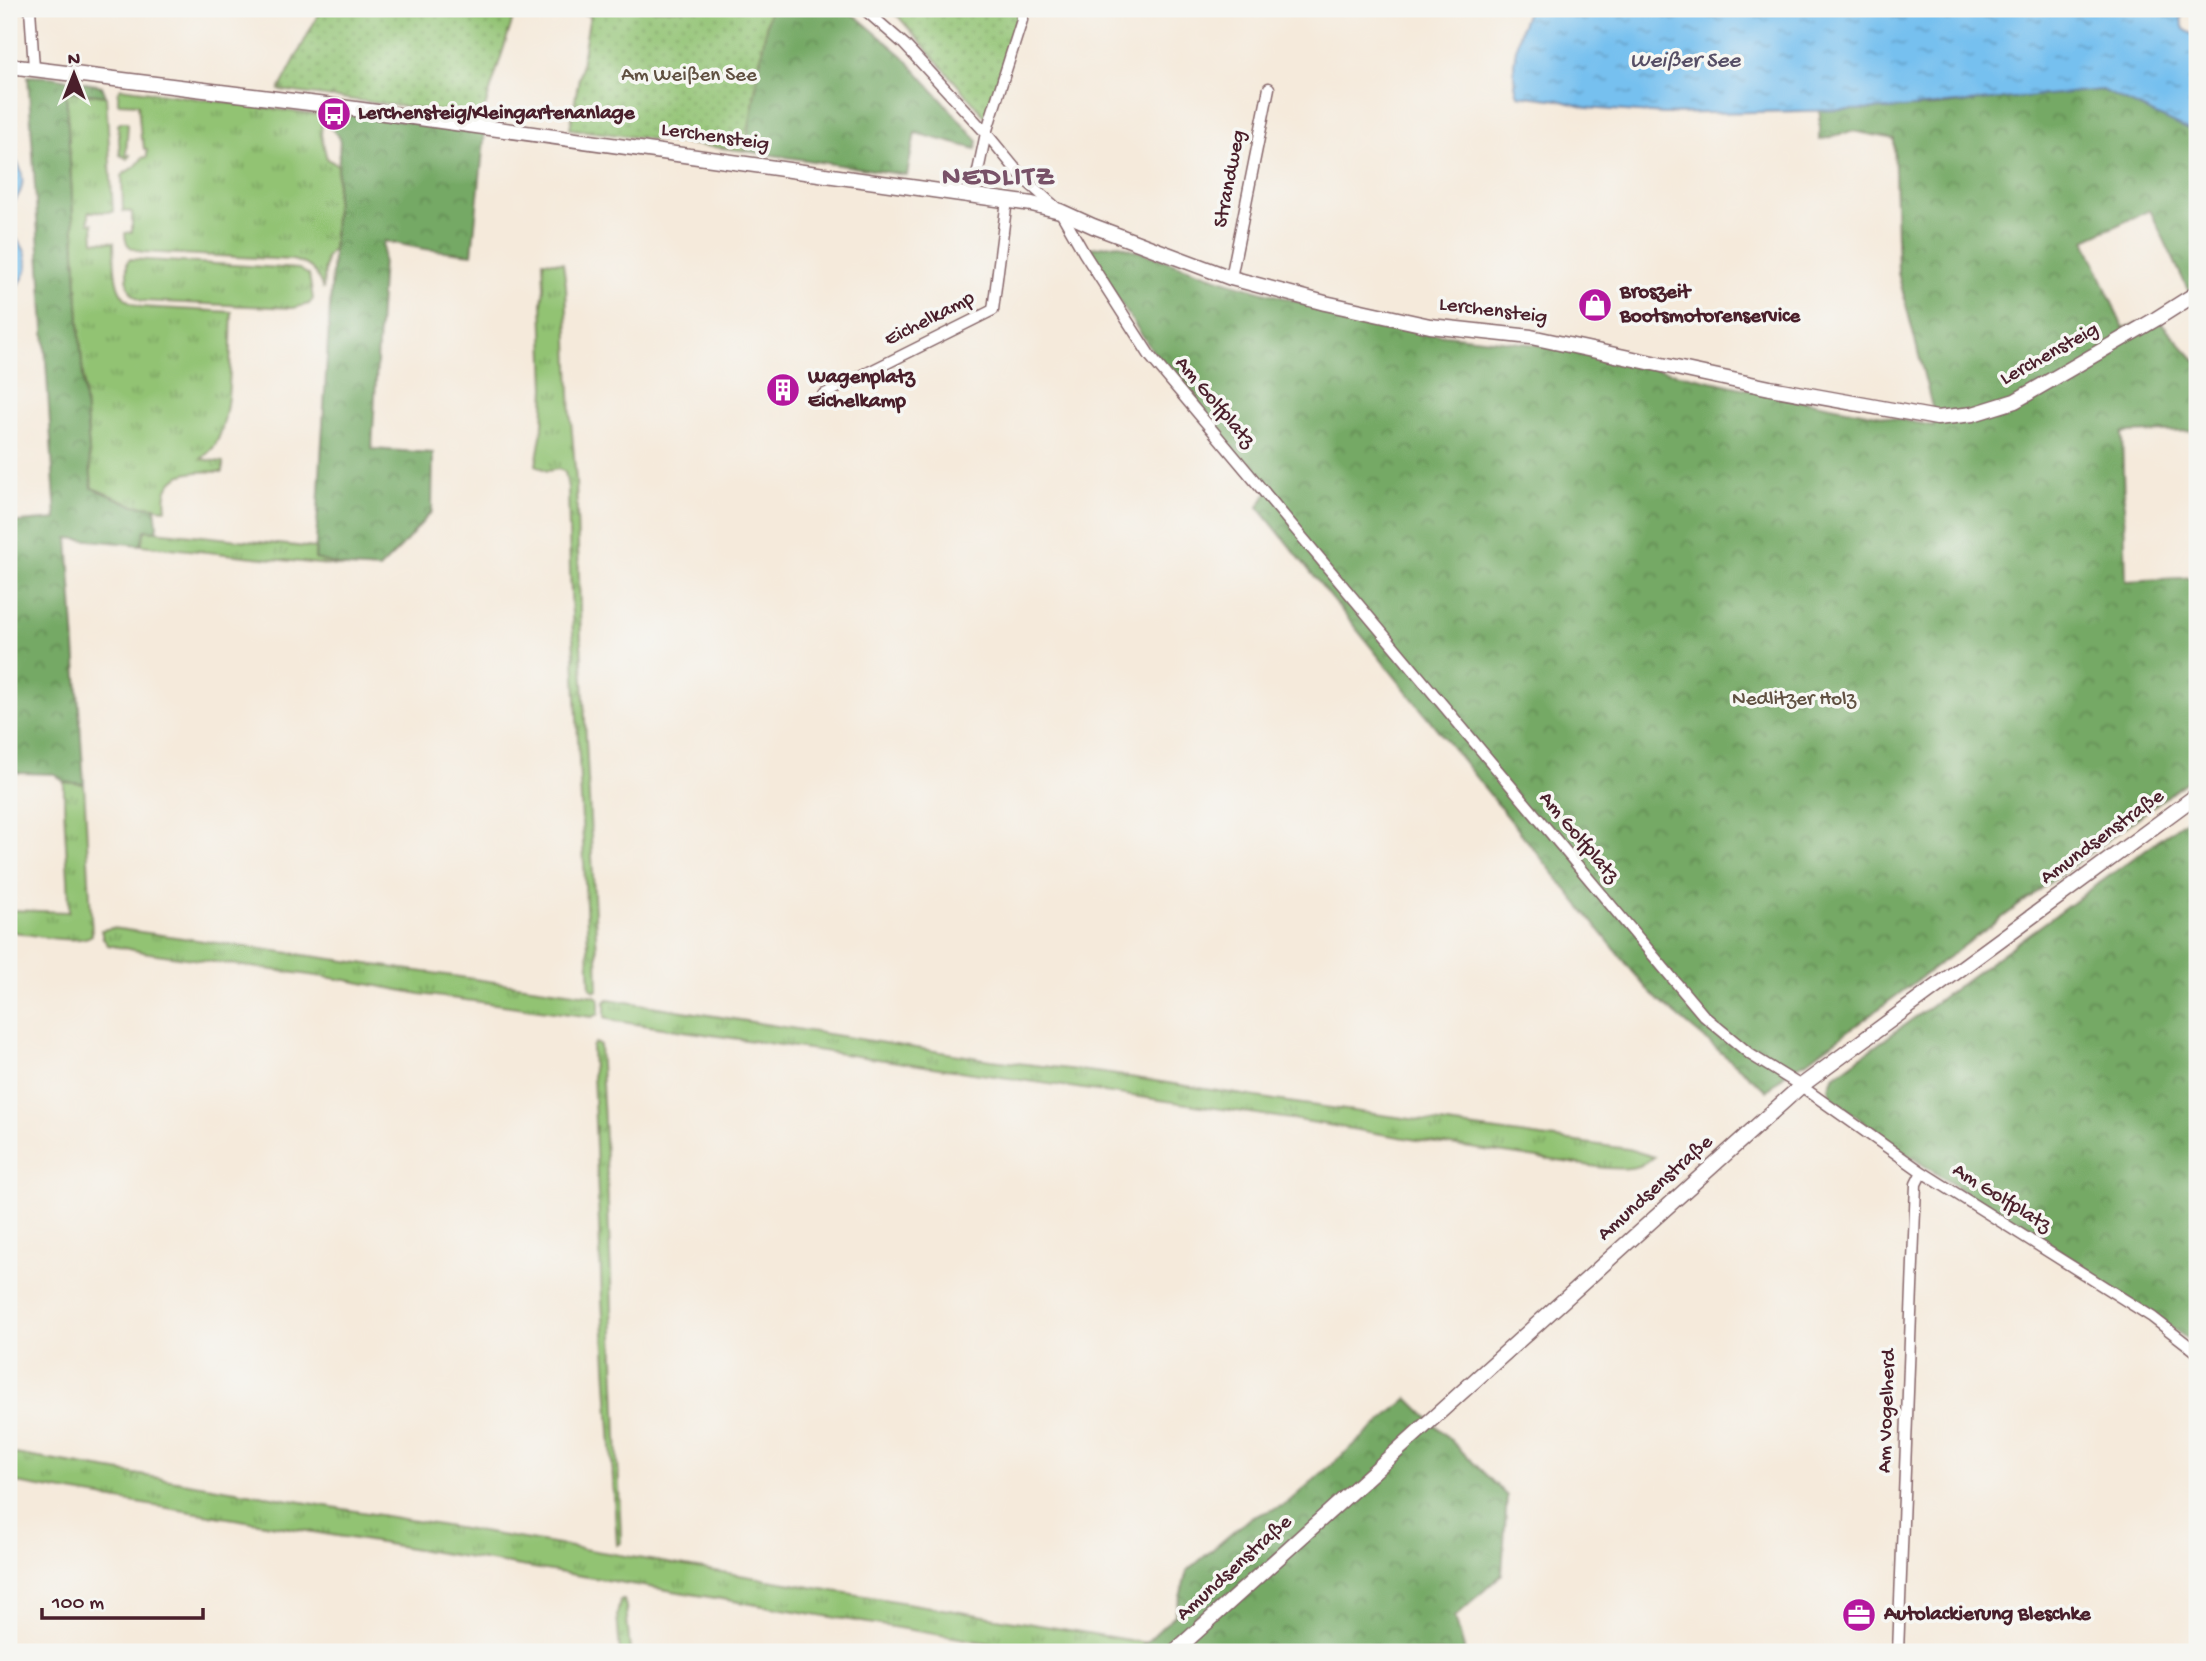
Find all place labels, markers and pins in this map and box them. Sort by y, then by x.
bus stop icon: Lerchensteig/Kleingartenanlage [315,95,353,133]
place label: Lerchensteig/Kleingartenanlage [358,102,636,127]
place label: Broszeit Bootsmotorenservice [1619,281,1801,330]
shop icon: Broszeit Bootsmotorenservice [1576,286,1614,324]
place label: Wagenplatz Eichelkamp [807,366,916,415]
building icon: Wagenplatz Eichelkamp [764,371,802,409]
office icon: Autolackierung Bleschke [1840,1596,1878,1634]
place label: Autolackierung Bleschke [1883,1603,2092,1628]

